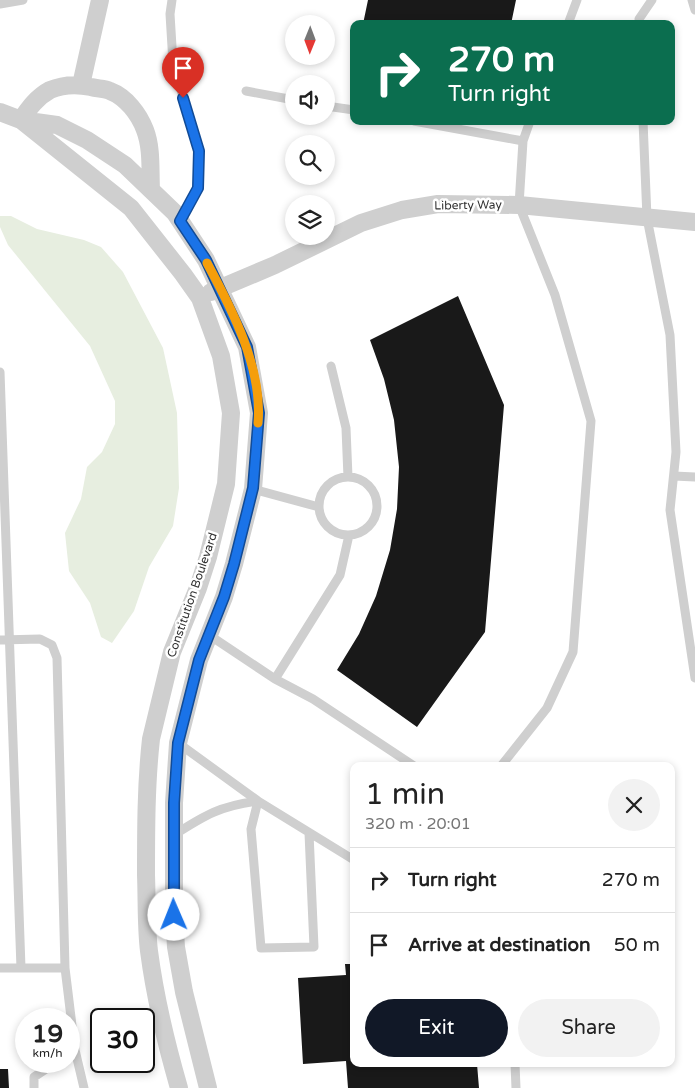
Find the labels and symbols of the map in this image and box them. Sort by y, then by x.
north arrow [285,15,335,65]
pin [162,47,204,98]
street label: Liberty Way [434,197,503,213]
street label: Constitution Boulevard [164,531,220,659]
position arrow [147,888,199,940]
speed limit sign: 30 [90,1008,155,1073]

